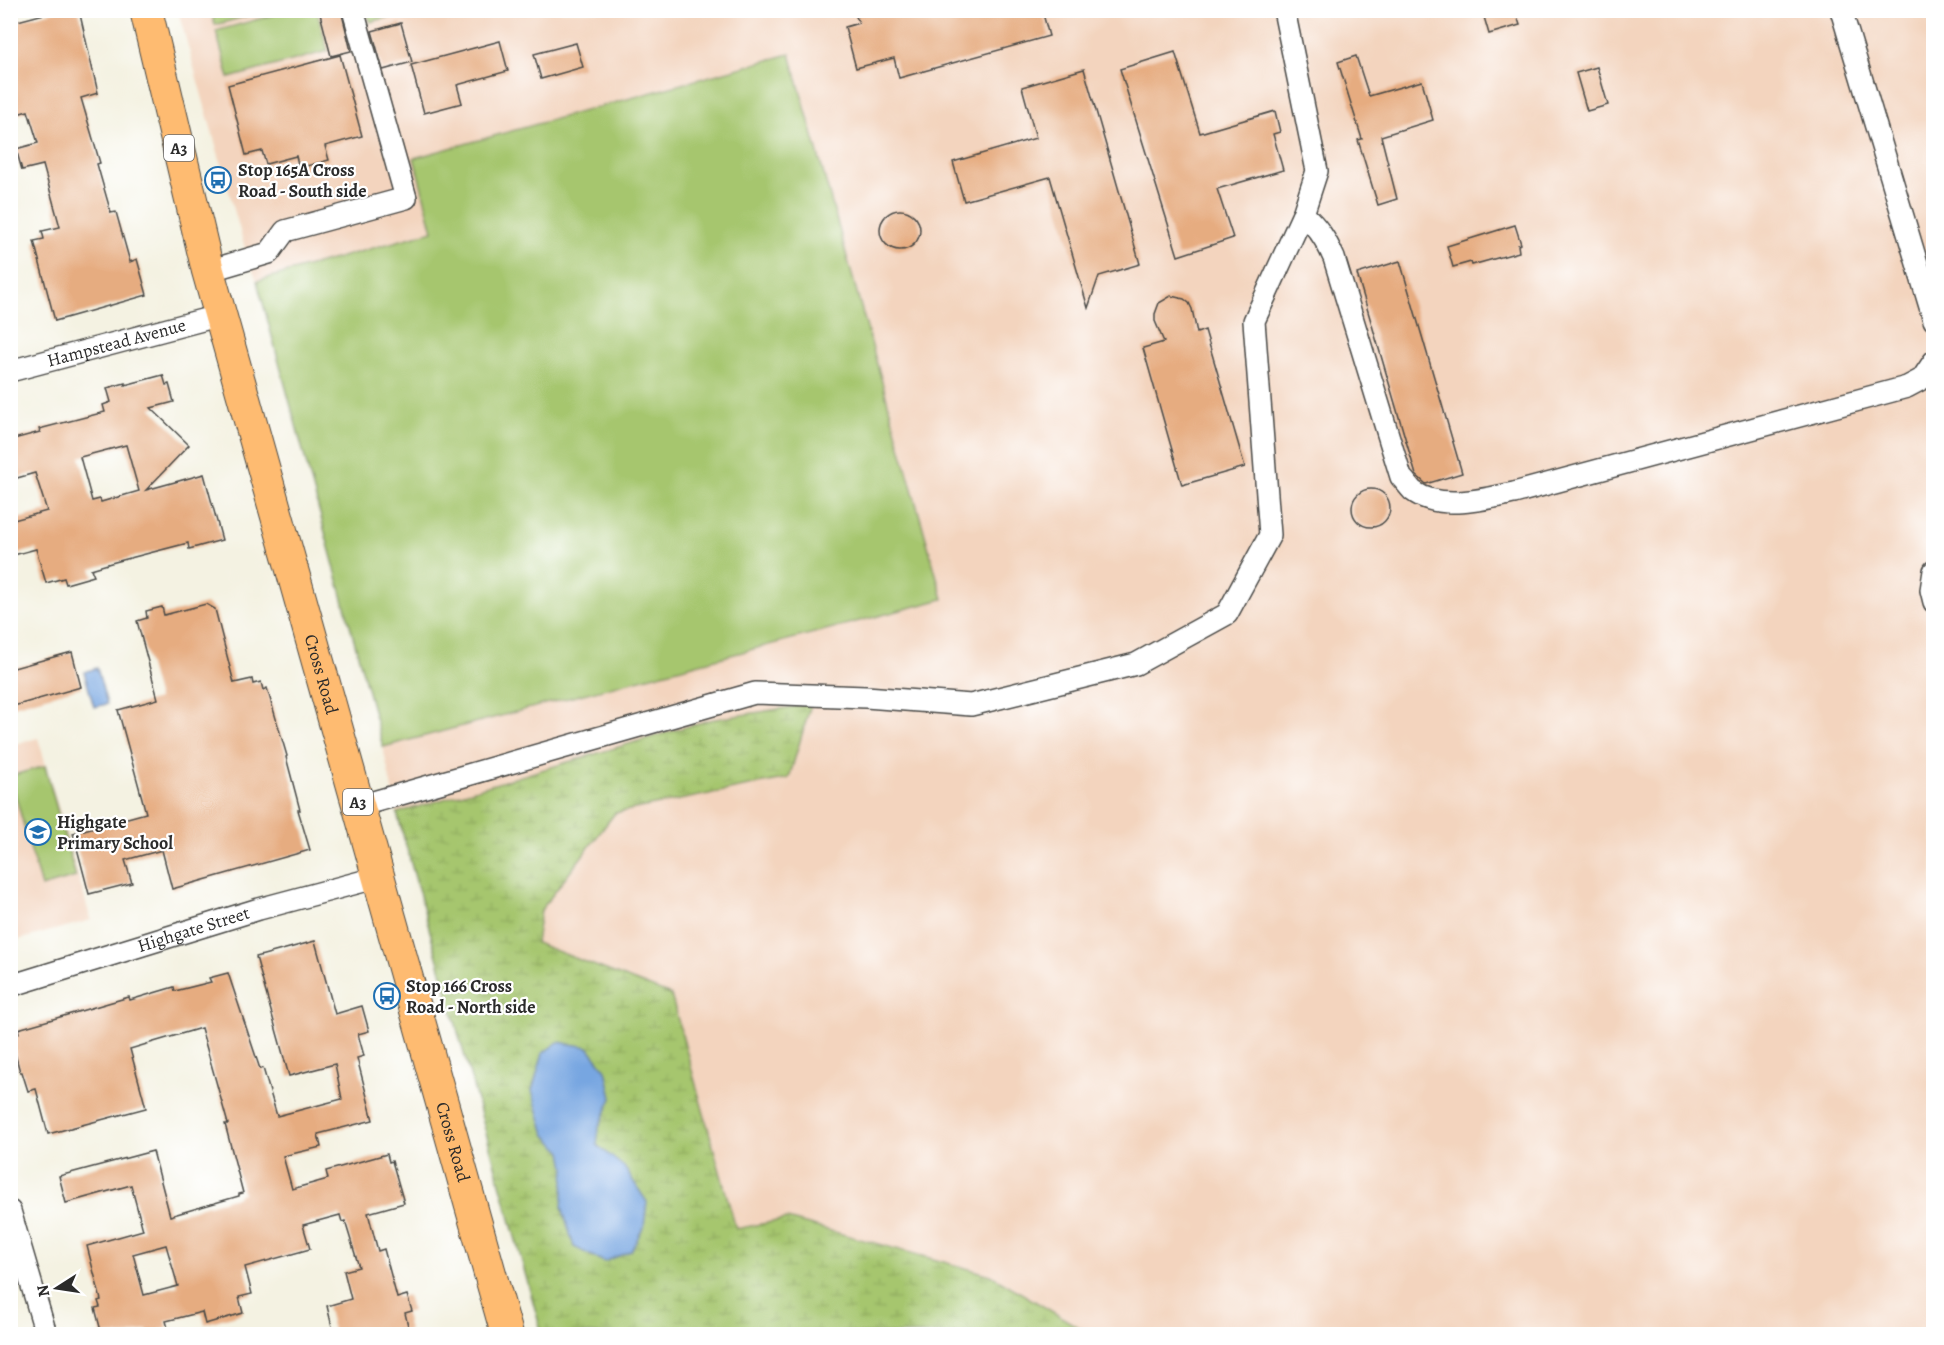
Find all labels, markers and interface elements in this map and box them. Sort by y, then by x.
road number: A3 [164,135,194,161]
place label: Stop 165A Cross Road - South side [238,158,367,203]
bus stop icon: Stop 165A Cross Road - South side [203,165,233,195]
street label: Hampstead Avenue [44,313,188,373]
street label: Cross Road [299,631,344,717]
road number: A3 [343,789,373,815]
place label: Highgate Primary School [57,810,173,855]
school or university icon: Highgate Primary School [23,817,53,847]
street label: Highgate Street [134,901,253,958]
place label: Stop 166 Cross Road - North side [406,974,535,1019]
bus stop icon: Stop 166 Cross Road - North side [372,981,402,1011]
street label: Cross Road [430,1099,476,1185]
north arrow [27,1258,87,1318]
text: N [31,1283,55,1299]

